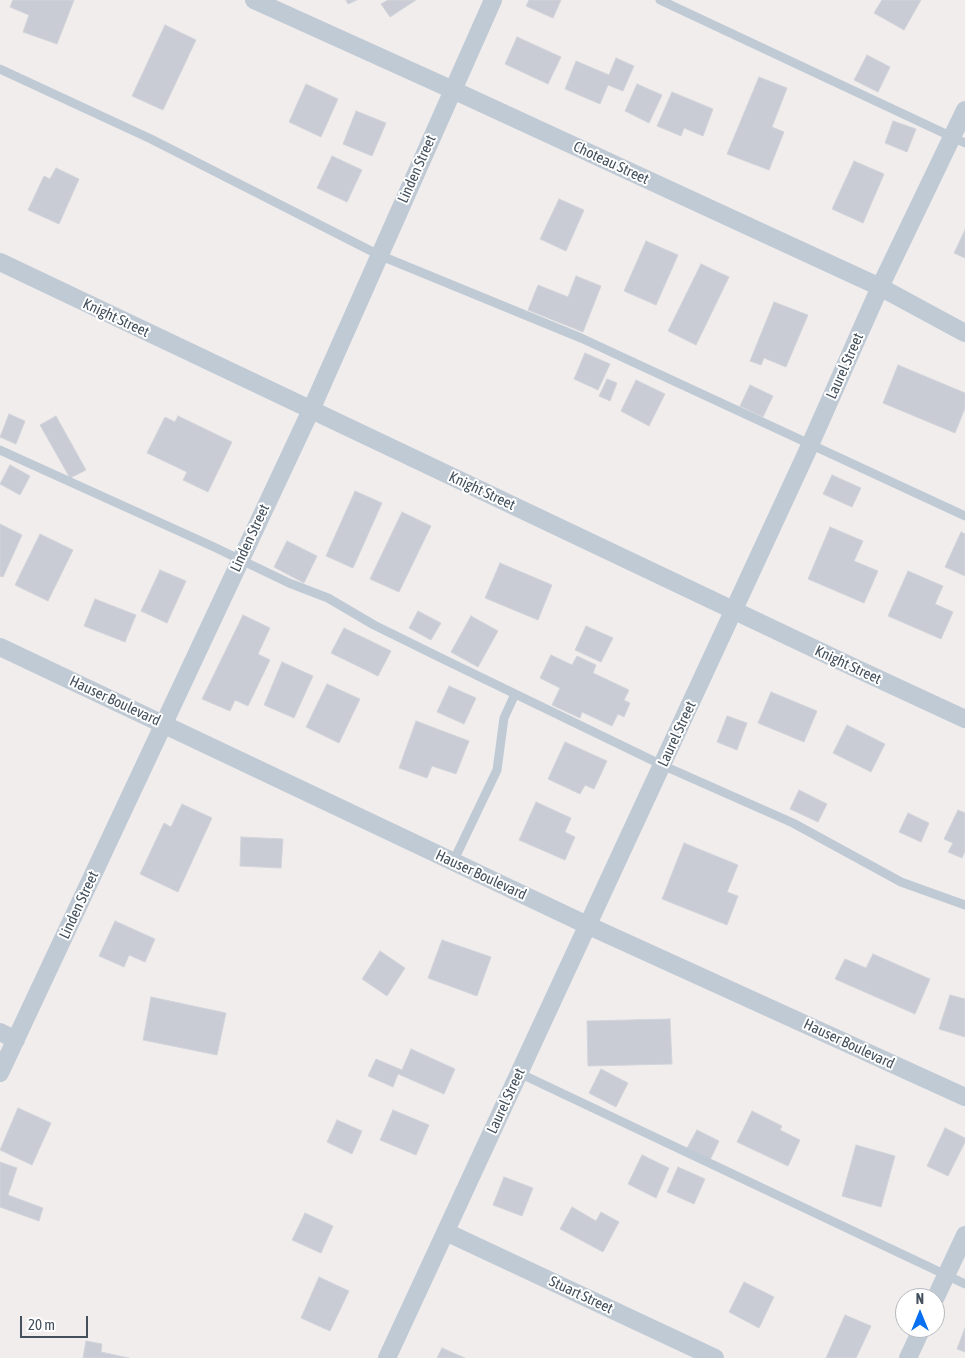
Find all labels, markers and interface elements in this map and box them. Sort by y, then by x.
street label: Linden Street [394,132,440,206]
street label: Choteau Street [570,138,652,188]
street label: Knight Street [80,295,152,341]
street label: Laurel Street [823,330,867,402]
street label: Knight Street [446,468,518,514]
street label: Linden Street [226,501,274,575]
street label: Knight Street [812,642,884,688]
street label: Hauser Boulevard [67,672,163,730]
street label: Laurel Street [654,698,700,770]
street label: Hauser Boulevard [433,846,529,904]
street label: Linden Street [55,868,103,942]
street label: Hauser Boulevard [801,1015,897,1073]
street label: Laurel Street [483,1065,529,1137]
street label: Stuart Street [546,1272,616,1318]
north arrow [895,1288,945,1338]
text: N [916,1291,924,1307]
scale bar [22,1306,90,1338]
text: 20 m [28,1316,55,1333]

